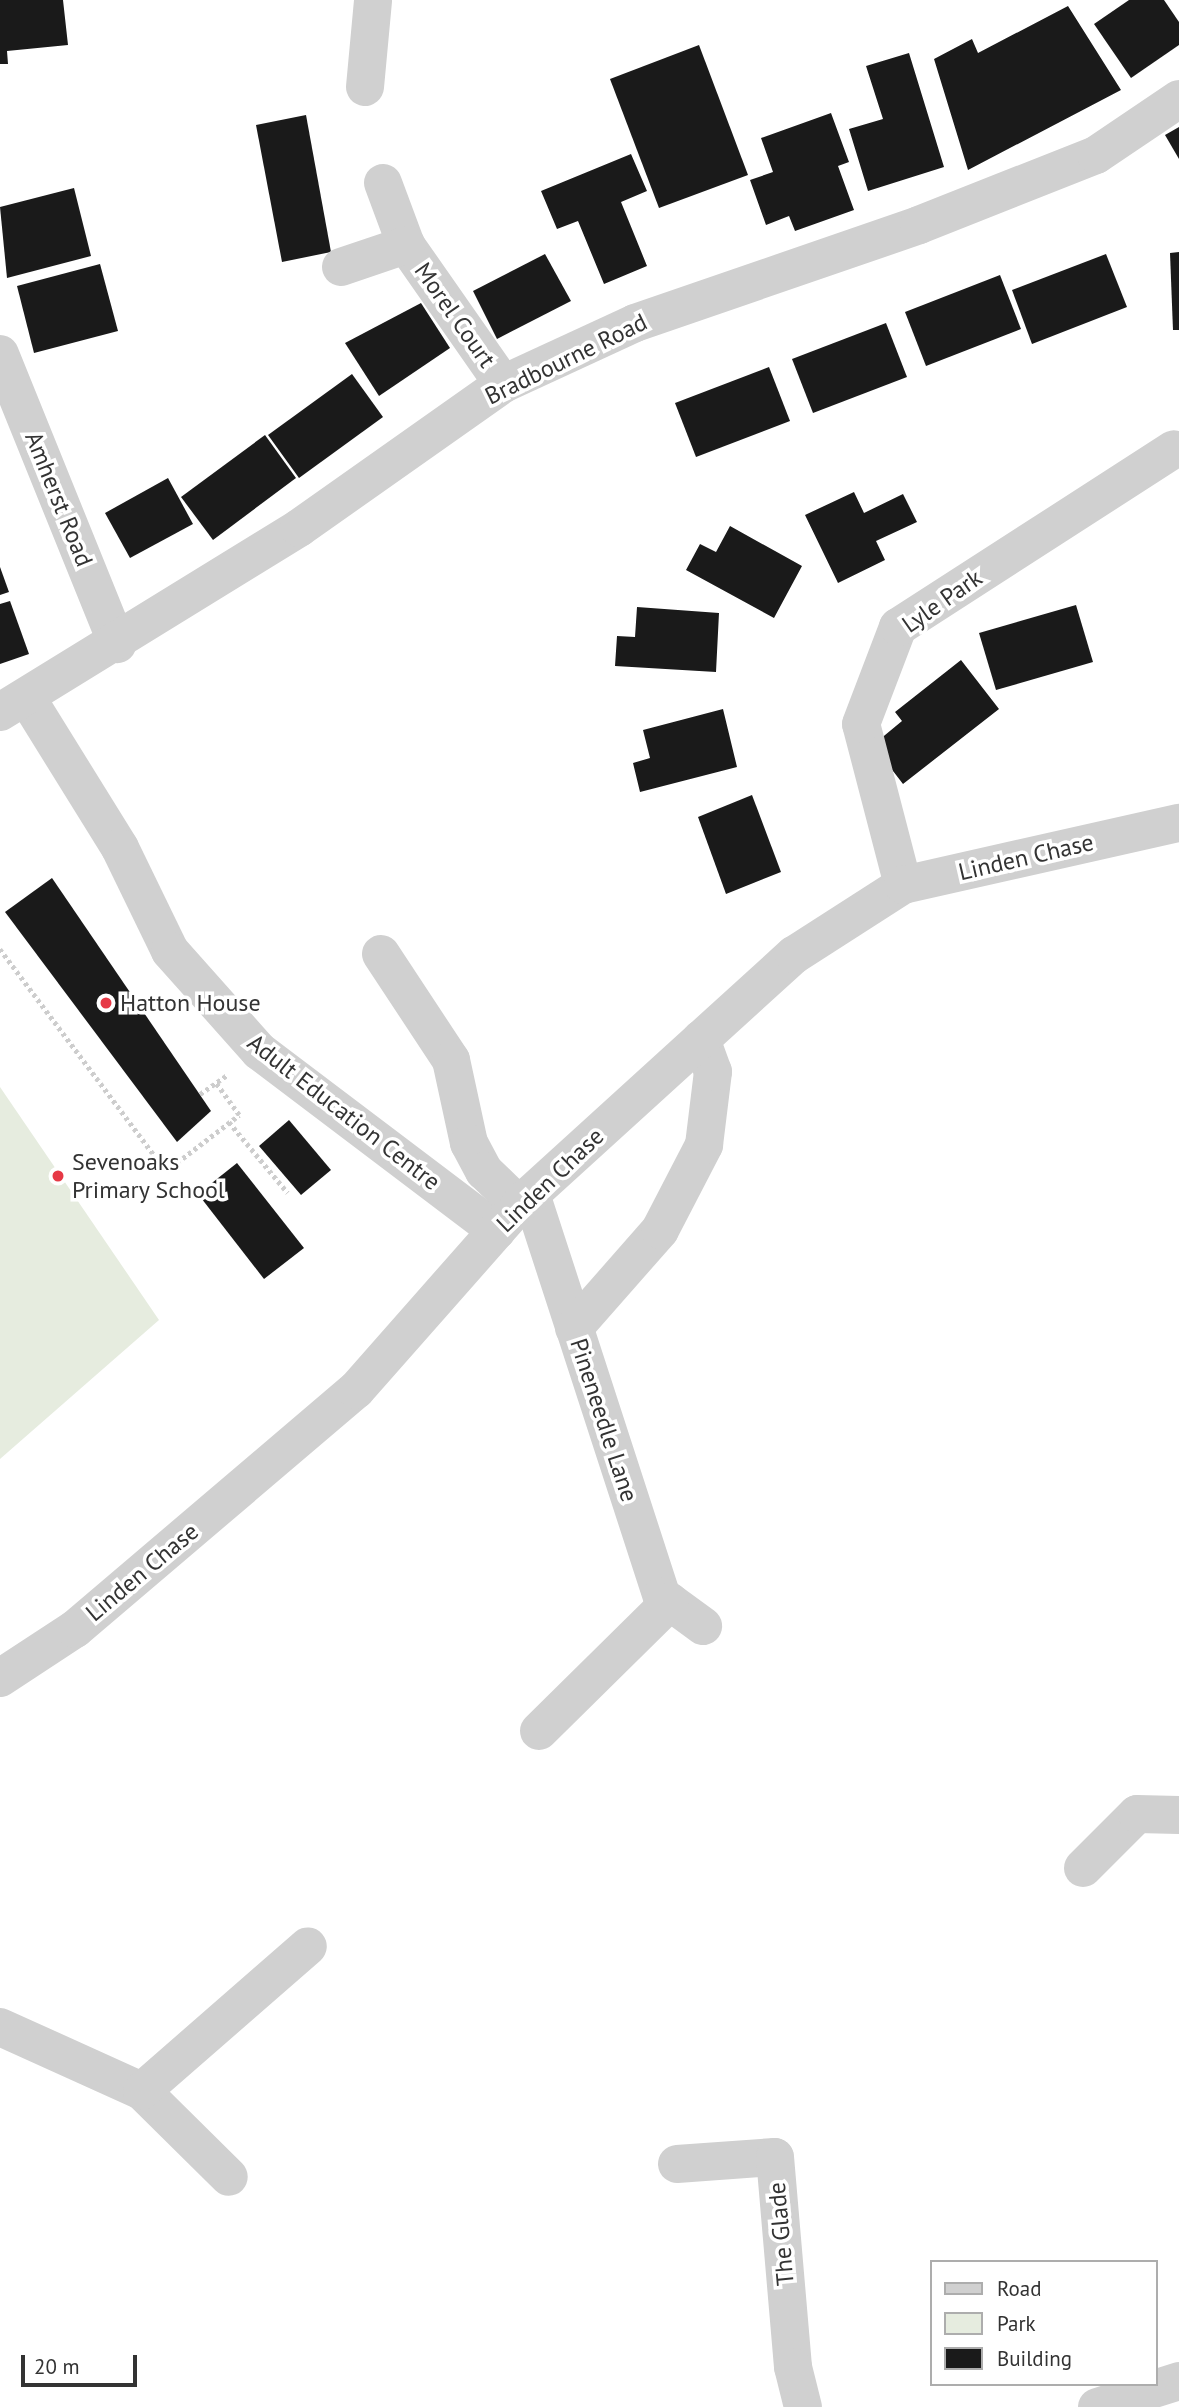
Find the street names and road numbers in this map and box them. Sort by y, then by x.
street label: Morel Court [408,257,502,373]
street label: Bradbourne Road [480,307,652,411]
street label: Amherst Road [19,428,99,570]
street label: Lyle Park [896,563,988,639]
street label: Linden Chase [956,827,1096,887]
street label: Adult Education Centre [242,1028,446,1196]
street label: Linden Chase [490,1122,610,1238]
street label: Pineneedle Lane [564,1335,644,1505]
street label: Linden Chase [80,1517,204,1627]
street label: The Glade [762,2181,800,2287]

